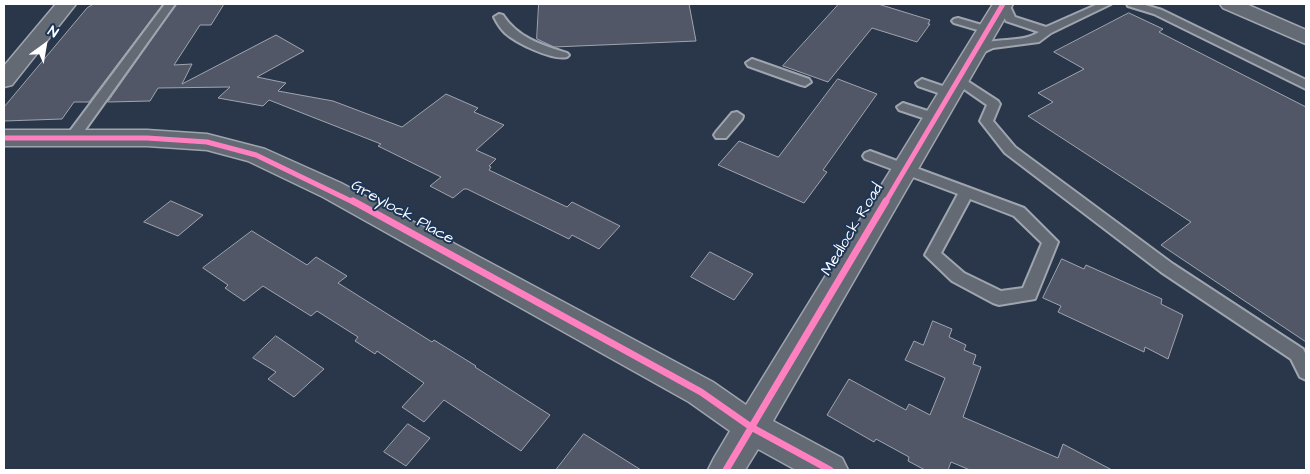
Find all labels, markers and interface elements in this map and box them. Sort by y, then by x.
north arrow [20,20,70,70]
text: N [44,21,62,43]
street label: Greylock Place [347,177,457,249]
street label: Medlock Road [818,180,888,280]

